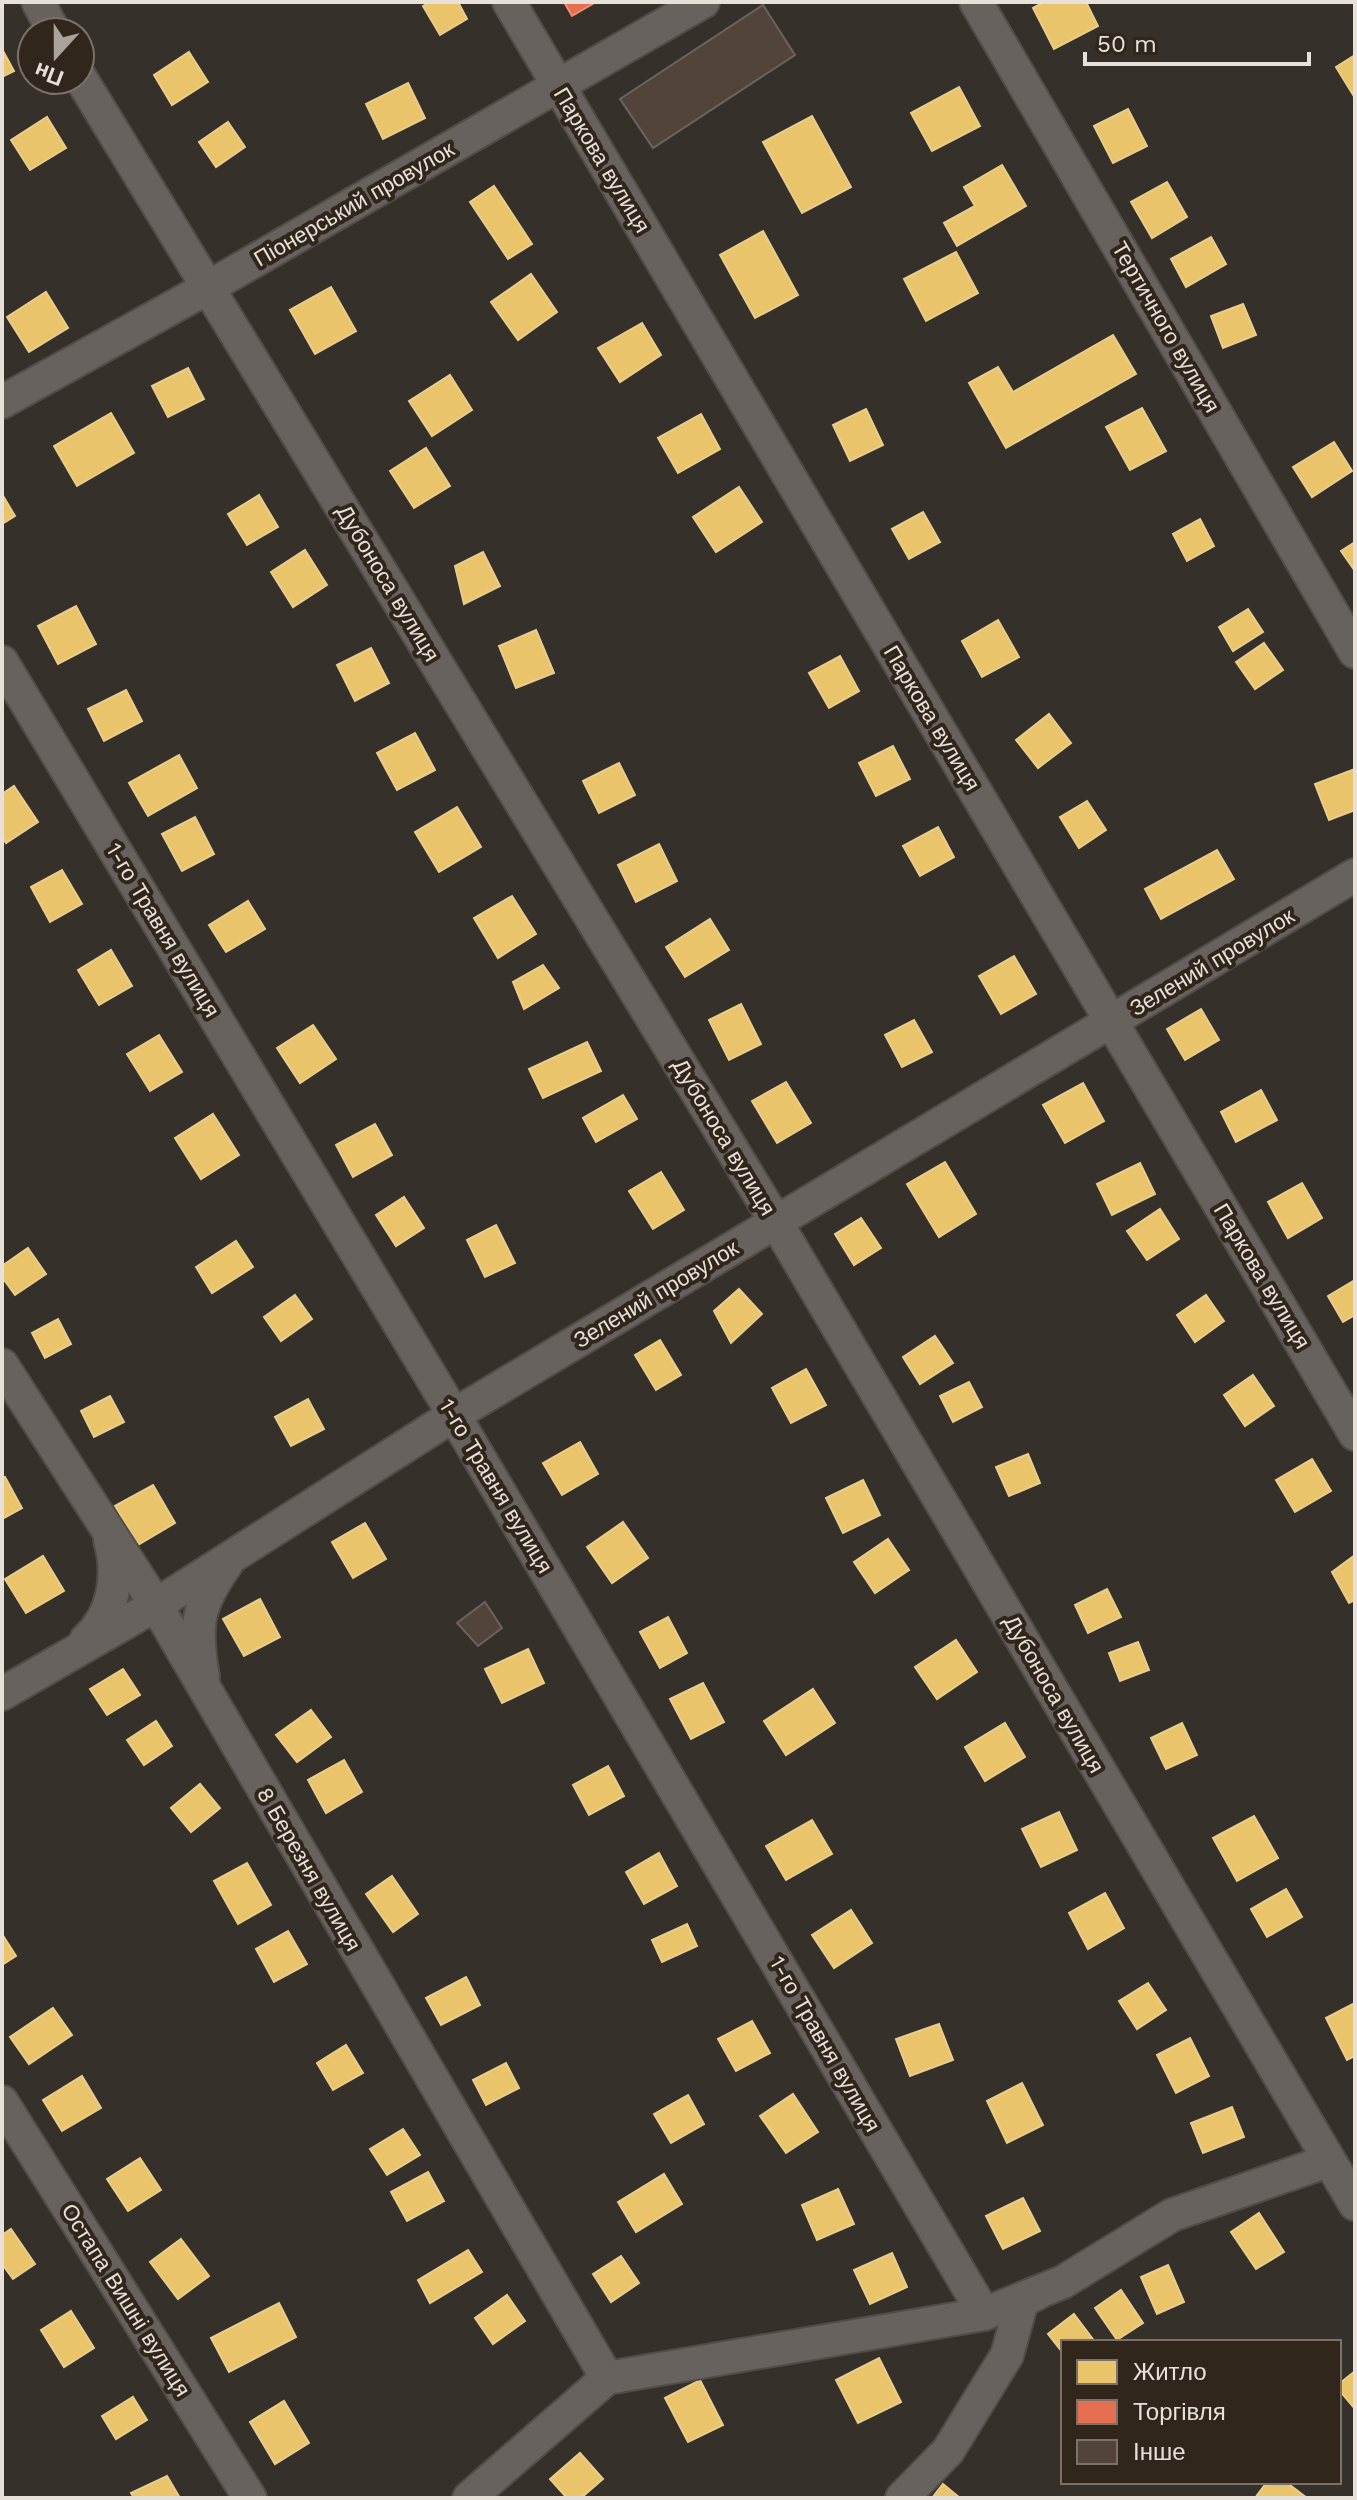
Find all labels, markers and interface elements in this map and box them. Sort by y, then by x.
north arrow [16,16,96,96]
scale bar [1085,16,1309,66]
text: 50 m [1097,30,1157,58]
text: Пн [31,57,67,91]
street label: Паркова вулиця [549,83,655,237]
street label: Піонерський провулок [250,136,459,272]
street label: Тертичного вулиця [1107,237,1225,417]
street label: Дубоноса вулиця [331,500,445,666]
street label: Паркова вулиця [879,641,985,795]
street label: 1-го Травня вулиця [101,839,225,1021]
street label: Зелений провулок [1125,903,1299,1021]
street label: Дубоноса вулиця [667,1054,781,1220]
street label: Паркова вулиця [1209,1199,1315,1353]
street label: Зелений провулок [569,1235,743,1353]
street label: 1-го Травня вулиця [434,1395,558,1577]
street label: Дубоноса вулиця [999,1611,1109,1777]
street label: 8 Березня вулиця [252,1783,366,1955]
street label: 1-го Травня вулиця [765,1952,885,2136]
street label: Остапа Вишні вулиця [56,2199,196,2401]
legend [1061,2340,1341,2484]
text: Житло [1133,2358,1207,2386]
text: Торгівля [1133,2398,1226,2426]
text: Інше [1133,2438,1186,2466]

